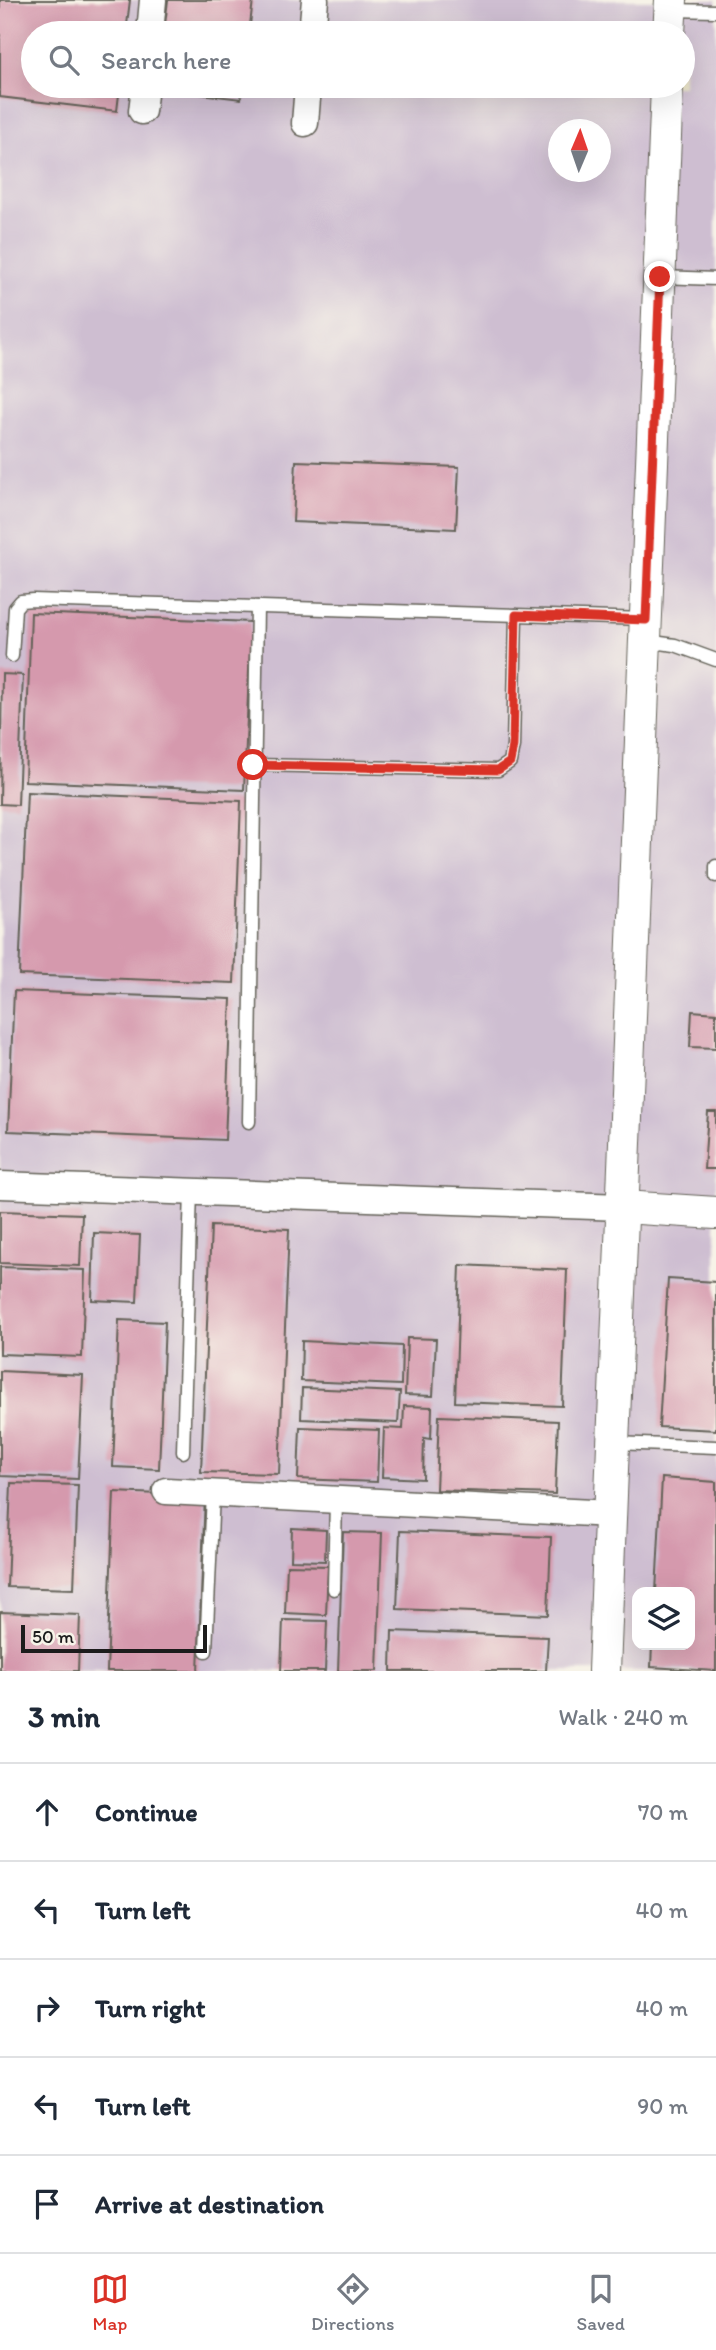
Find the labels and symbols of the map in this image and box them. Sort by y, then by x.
north arrow [548,119,611,182]
route end [644,261,675,292]
route start [237,749,268,780]
scale bar [21,1622,206,1654]

